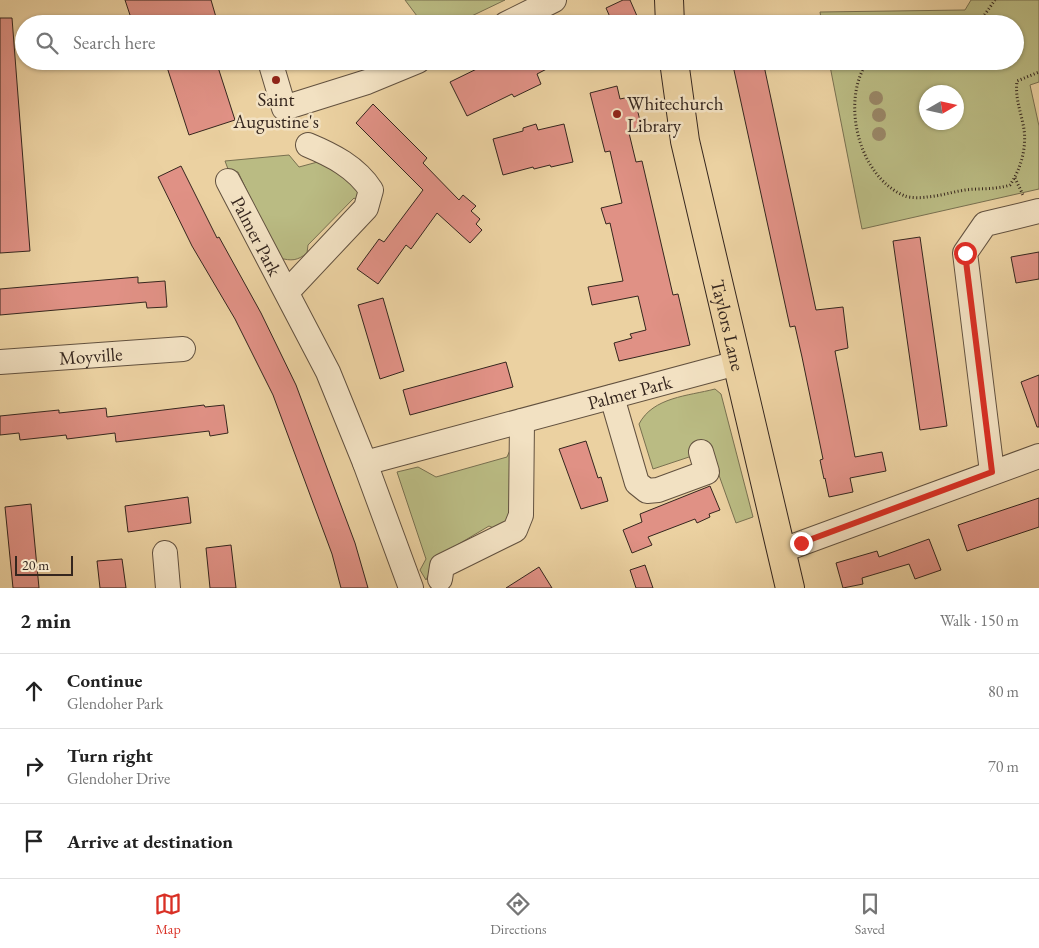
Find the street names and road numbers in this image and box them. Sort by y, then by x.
street label: Palmer Park [225,192,288,281]
street label: Taylors Lane [705,277,751,373]
street label: Moyville [58,341,123,371]
street label: Palmer Park [585,369,676,416]

